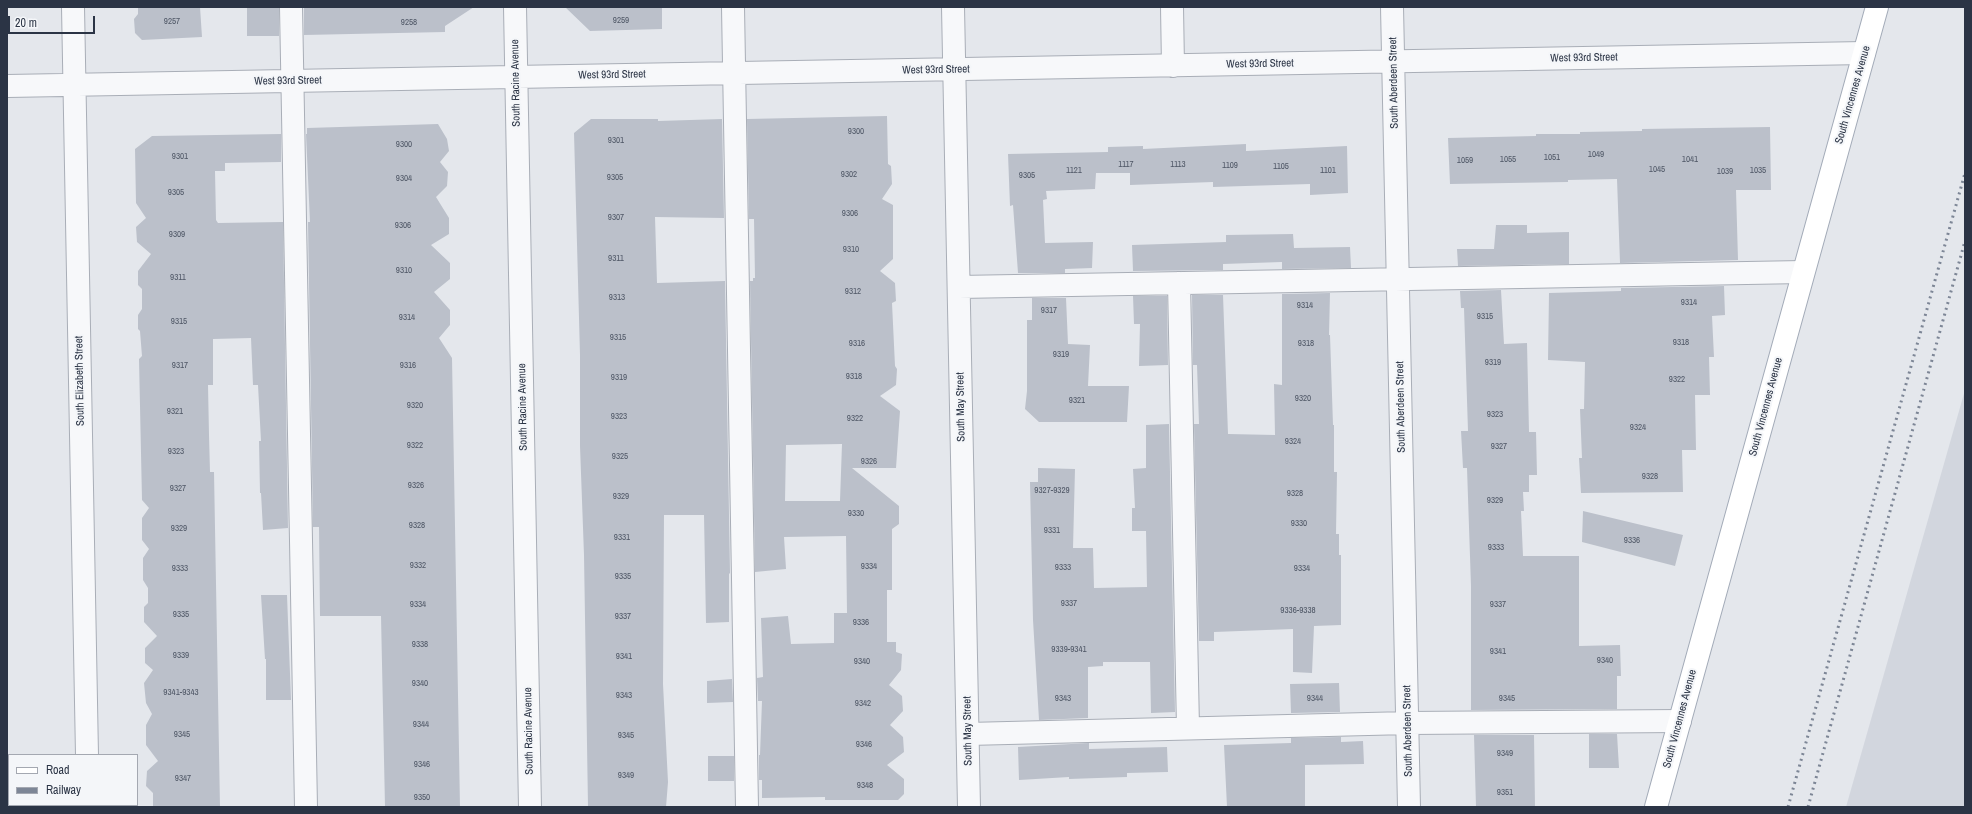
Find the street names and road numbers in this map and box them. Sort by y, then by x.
street label: South Aberdeen Street [1387,37,1401,129]
street label: South Racine Avenue [509,39,523,127]
street label: South Vincennes Avenue [1833,44,1873,146]
street label: West 93rd Street [1550,51,1618,65]
street label: West 93rd Street [1226,57,1294,71]
street label: West 93rd Street [902,63,970,77]
street label: West 93rd Street [578,68,646,82]
street label: West 93rd Street [254,74,322,88]
street label: South Elizabeth Street [73,336,87,426]
street label: South Vincennes Avenue [1746,356,1786,458]
street label: South Aberdeen Street [1394,361,1408,453]
street label: South Racine Avenue [516,363,530,451]
street label: South May Street [954,372,968,442]
street label: South Vincennes Avenue [1660,668,1700,770]
street label: South Aberdeen Street [1401,685,1415,777]
street label: South Racine Avenue [522,687,536,775]
street label: South May Street [961,696,975,766]

